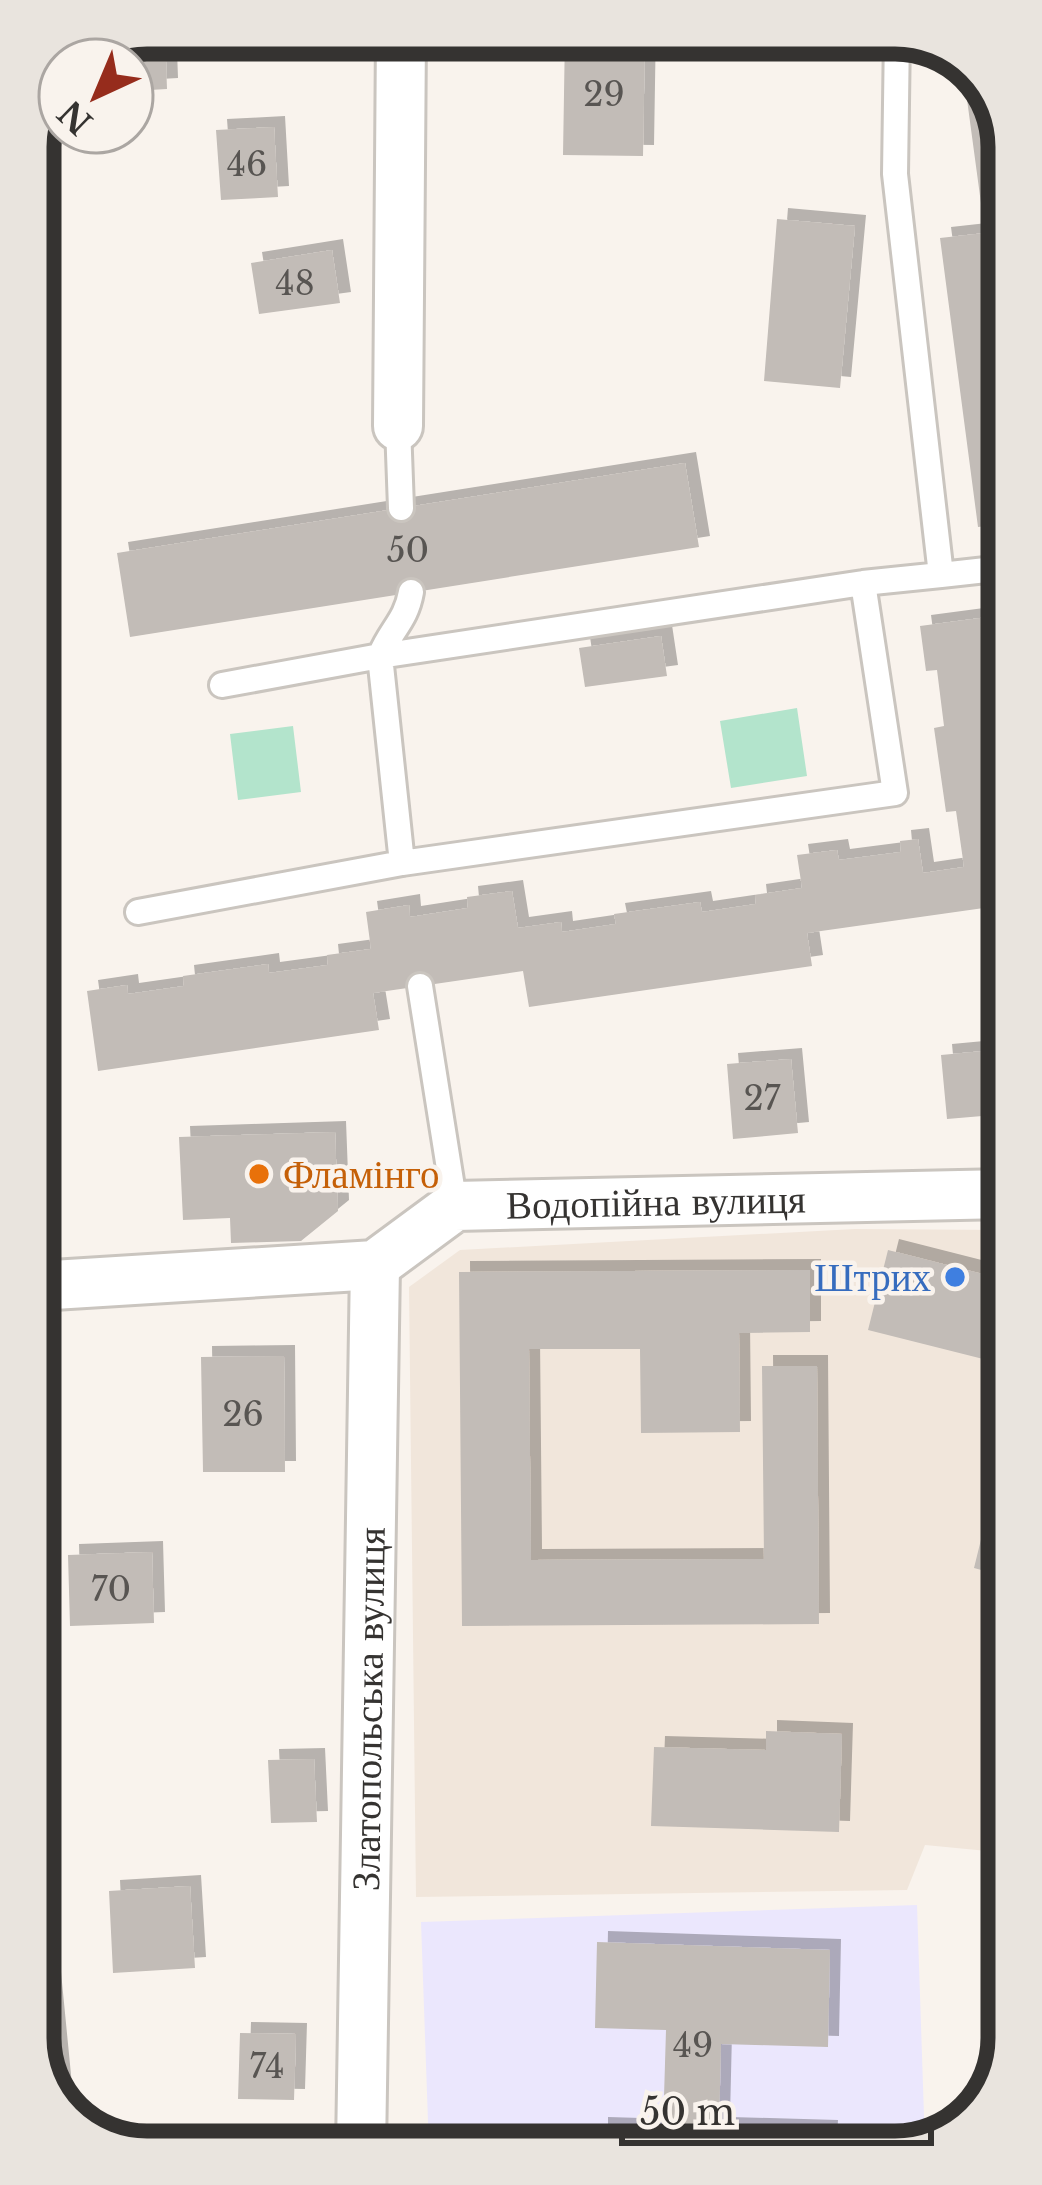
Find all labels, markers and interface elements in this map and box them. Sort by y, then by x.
north arrow [36,36,156,156]
house number: 29 [583,74,625,115]
text: N [50,92,101,143]
house number: 46 [227,144,267,185]
house number: 48 [275,263,315,304]
house number: 50 [387,530,429,571]
house number: 27 [744,1078,781,1119]
place label: Фламінго [283,1150,440,1199]
marker: Фламінго [246,1161,272,1187]
street label: Водопійна вулиця [506,1174,806,1230]
place label: Штрих [814,1253,931,1302]
marker: Штрих [942,1264,968,1290]
house number: 26 [222,1394,264,1435]
street label: Златопольська вулиця [341,1527,396,1891]
house number: 70 [91,1569,131,1610]
house number: 49 [673,2025,713,2066]
house number: 74 [249,2046,285,2087]
scale bar [622,2071,931,2145]
text: 50 m [640,2090,735,2135]

